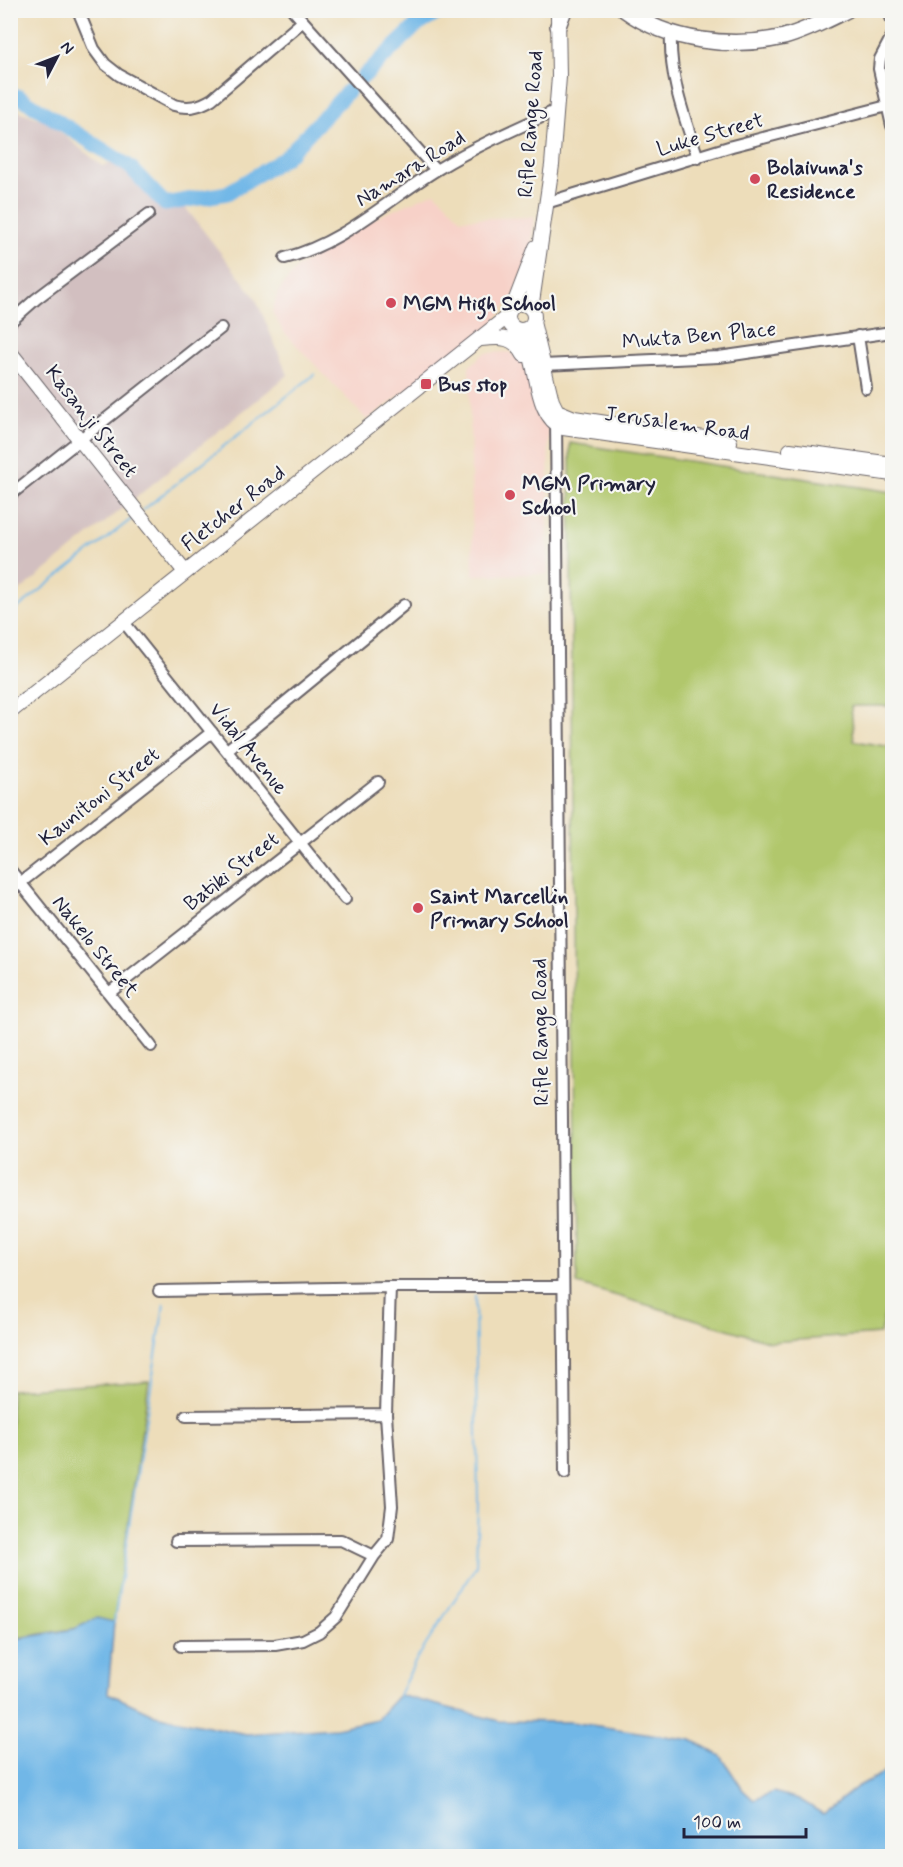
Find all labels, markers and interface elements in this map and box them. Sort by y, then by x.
north arrow [27,27,87,87]
text: N [56,37,78,59]
street label: Rifle Range Road [512,50,551,199]
street label: Luke Street [654,106,767,164]
street label: Namara Road [350,124,471,214]
place label: Bolaivuna's Residence [767,154,864,206]
marker: Bolaivuna's Residence [748,172,762,186]
place label: MGM High School [403,290,556,320]
marker: MGM High School [384,296,398,310]
street label: Mukta Ben Place [621,315,777,357]
street label: Kasanji Street [38,360,144,484]
place label: Bus stop [438,371,508,399]
marker: Bus stop [419,377,433,391]
street label: Jerusalem Road [603,400,751,448]
street label: Fletcher Road [176,459,291,558]
place label: MGM Primary School [522,470,656,522]
marker: MGM Primary School [503,488,517,502]
street label: Vidal Avenue [202,697,294,801]
street label: Kaunitoni Street [34,741,166,853]
street label: Batiki Street [178,826,285,918]
place label: Saint Marcellin Primary School [430,883,569,935]
street label: Nakelo Street [45,890,146,1004]
marker: Saint Marcellin Primary School [411,901,425,915]
street label: Rifle Range Road [526,958,557,1106]
scale bar [684,1801,806,1839]
text: 100 m [693,1811,741,1835]

